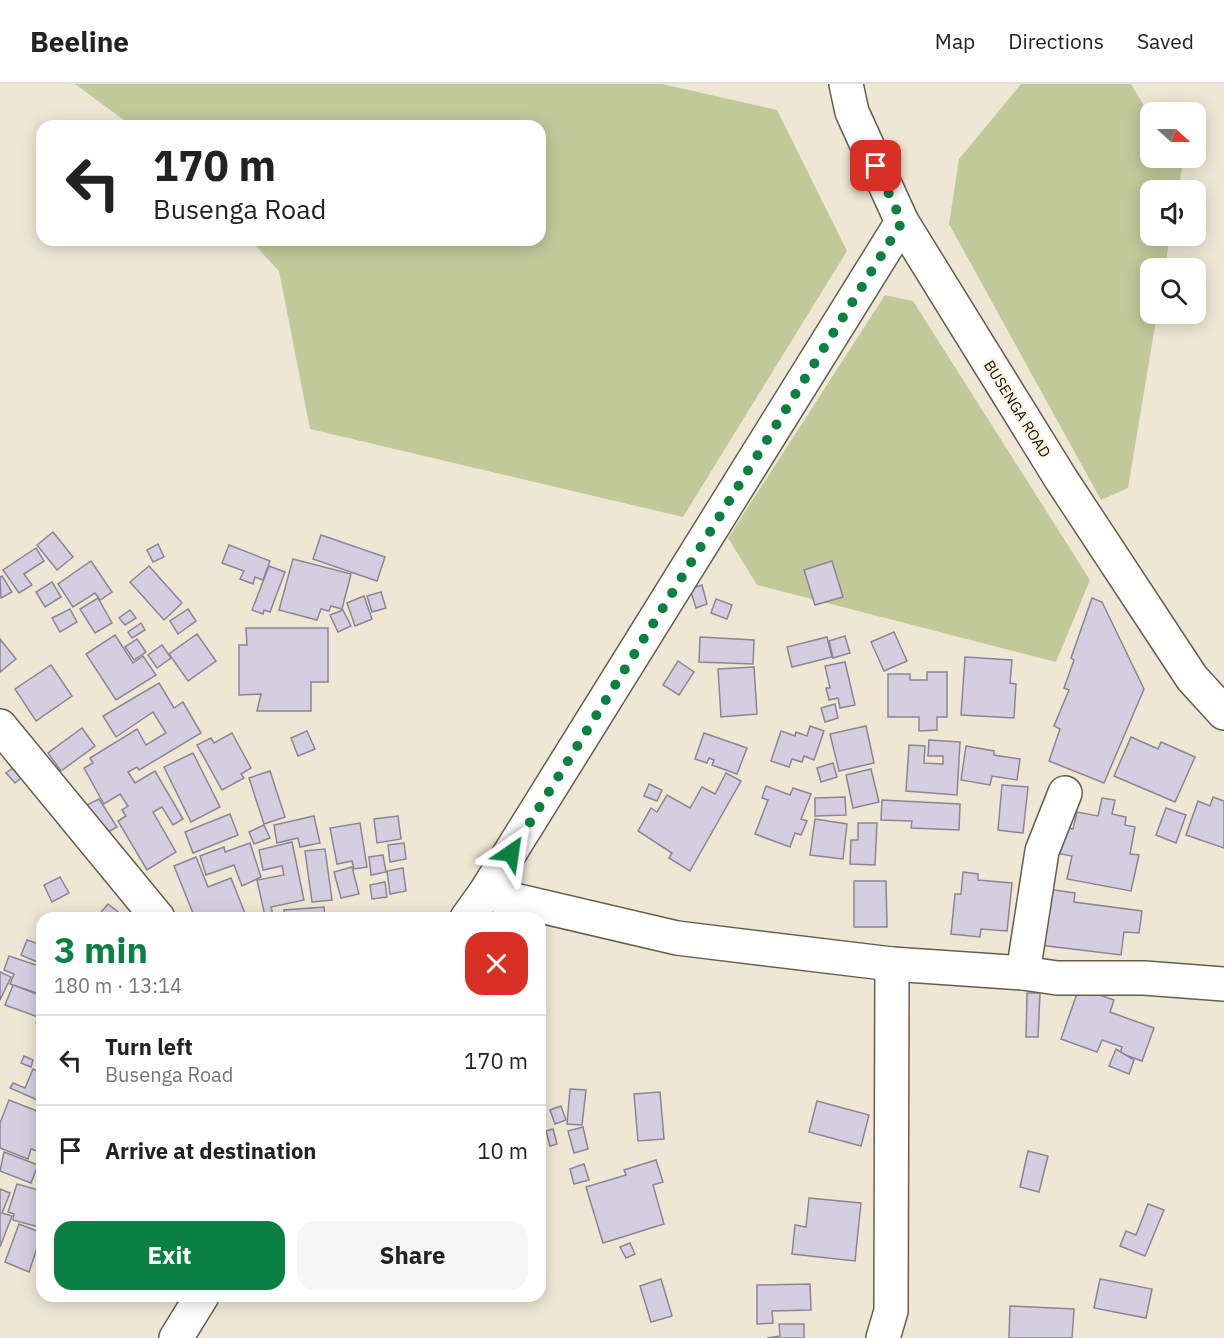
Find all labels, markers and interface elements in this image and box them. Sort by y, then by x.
text: Beeline [30,23,129,60]
text: Map [935,27,975,55]
text: Directions [1008,27,1104,55]
text: Saved [1137,27,1194,55]
north arrow [1140,102,1206,168]
map controls [1140,102,1206,324]
text: 170 m [153,138,276,193]
pin [850,140,901,191]
icon: left [54,144,132,222]
icon: arrive [859,149,892,182]
button: sound [1140,180,1206,246]
text: Busenga Road [153,191,326,226]
button: search [1140,258,1206,324]
street label: BUSENGA ROAD [980,357,1055,461]
position arrow [479,821,543,885]
text: 3 min [54,926,148,973]
button: close [465,932,528,995]
text: 180 m · 13:14 [54,972,182,999]
text: Turn left [105,1032,193,1061]
icon: left [54,1044,87,1077]
text: 170 m [464,1046,528,1075]
text: Busenga Road [105,1061,233,1088]
icon: arrive [54,1134,87,1167]
text: Arrive at destination [105,1136,316,1165]
text: 10 m [477,1136,528,1165]
button: Exit [54,1221,285,1290]
button: Share [297,1221,528,1290]

